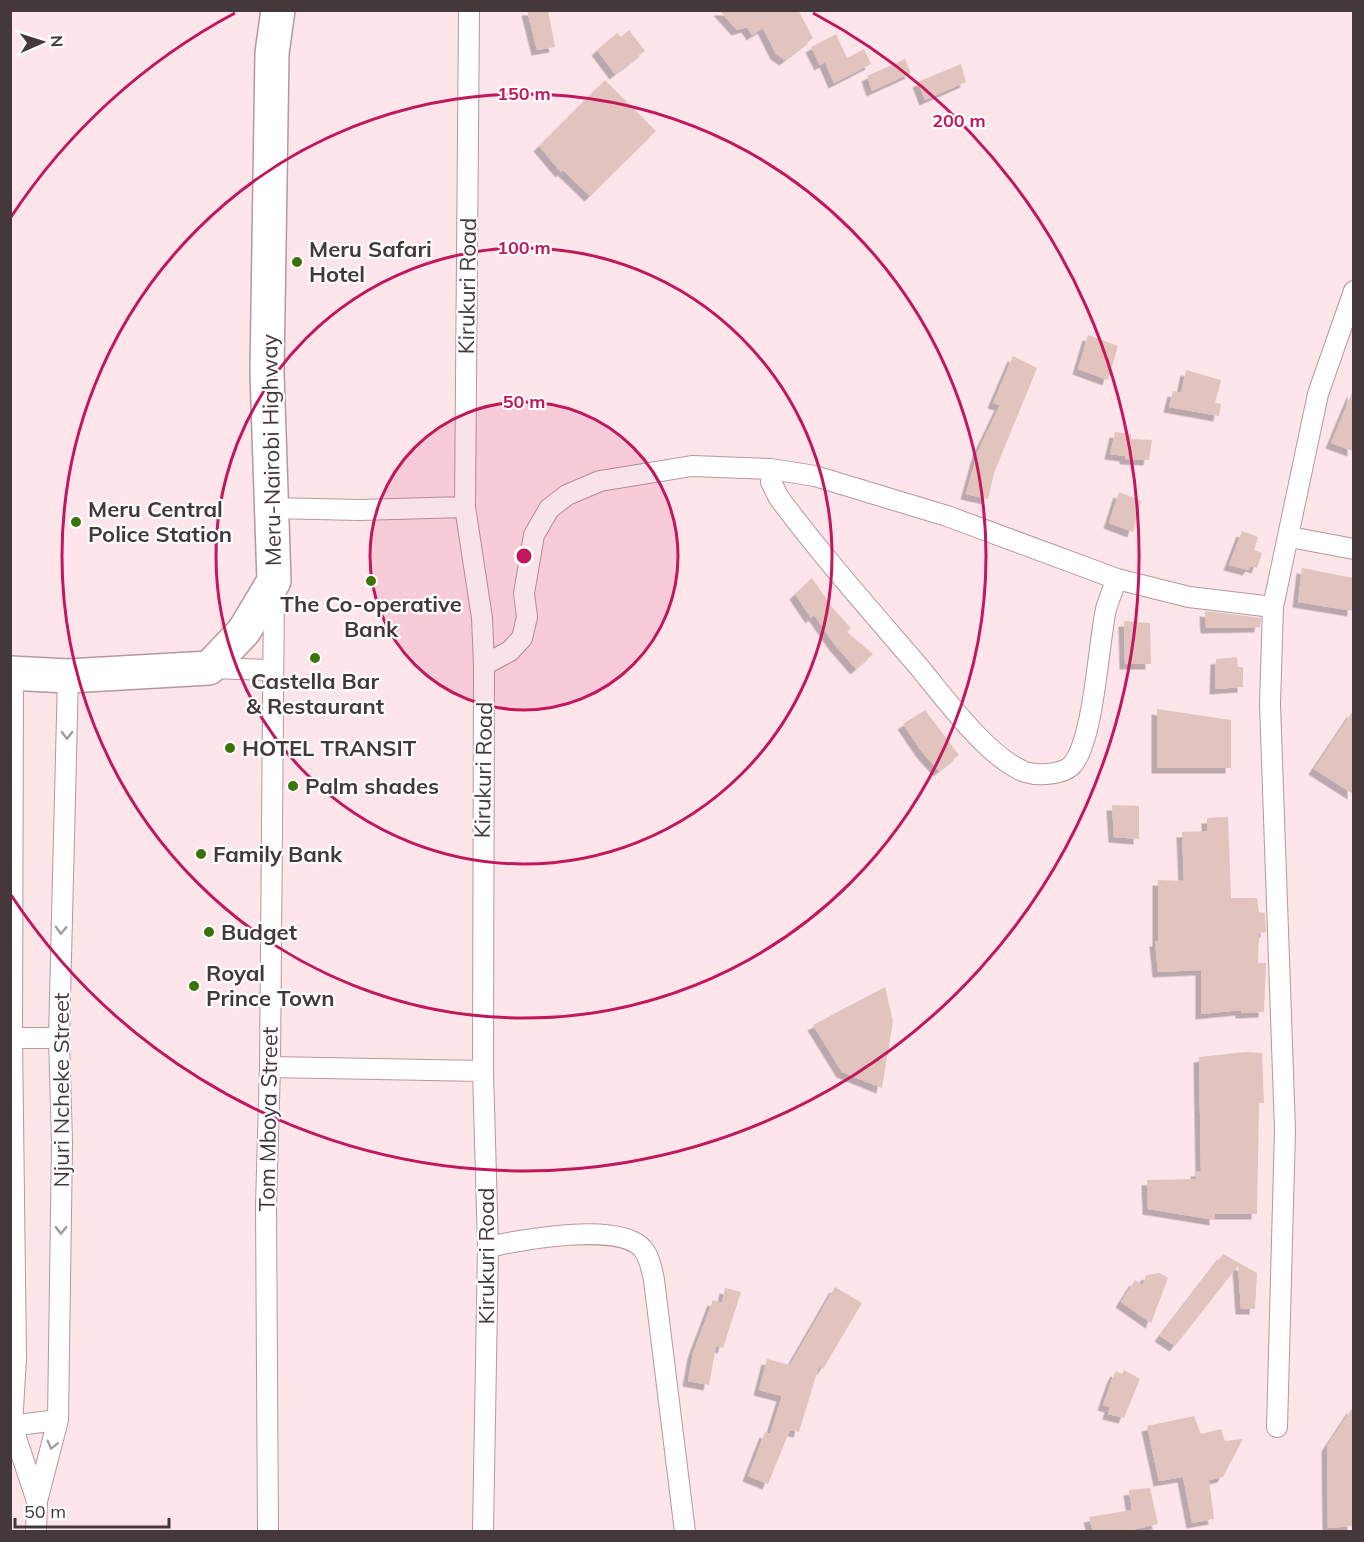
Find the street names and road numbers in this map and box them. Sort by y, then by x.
street label: Kirukuri Road [452,217,482,355]
street label: Meru-Nairobi Highway [255,333,287,566]
street label: Kirukuri Road [468,701,498,839]
street label: Njuri Ncheke Street [47,992,75,1188]
street label: Tom Mboya Street [252,1026,284,1212]
street label: Kirukuri Road [472,1188,500,1324]

